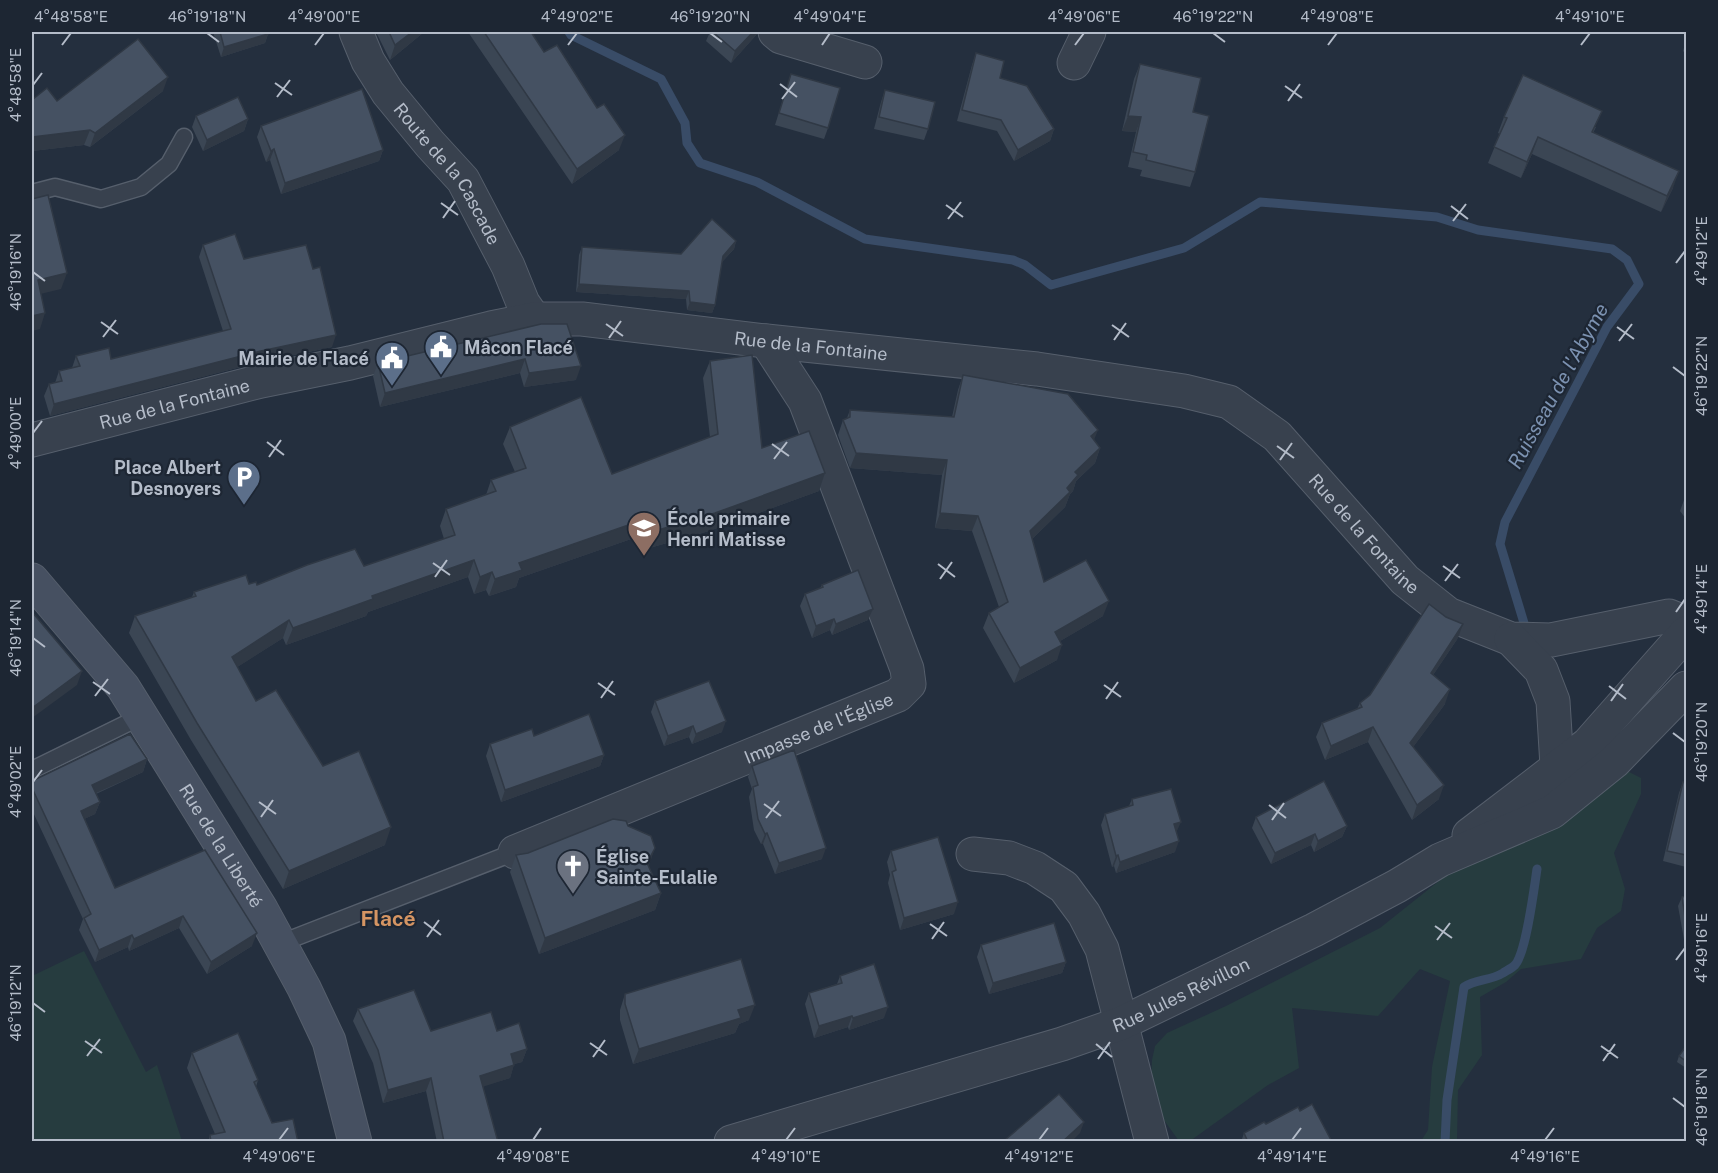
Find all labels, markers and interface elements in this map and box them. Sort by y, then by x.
text: 4°48'58"E [34,8,108,25]
text: 46°19'18"N [168,8,246,25]
text: 4°49'00"E [288,8,360,25]
text: 4°49'02"E [541,8,613,25]
text: 46°19'20"N [670,8,750,25]
text: 4°49'04"E [793,8,867,25]
text: 4°49'06"E [1048,8,1121,25]
text: 46°19'22"N [1173,8,1253,25]
text: 4°49'08"E [1300,8,1374,25]
text: 4°49'10"E [1555,8,1625,25]
text: 4°48'58"E [7,48,24,122]
street label: Route de la Cascade [390,98,505,248]
text: 4°49'12"E [1693,216,1710,286]
text: 46°19'16"N [7,233,24,311]
water label: Ruisseau de l'Abyme [1503,299,1614,473]
street label: Rue de la Fontaine [733,327,889,364]
public building icon: Mâcon Flacé [423,329,459,376]
text: 46°19'22"N [1693,336,1710,416]
place label: Mâcon Flacé [464,337,573,358]
public building icon: Mairie de Flacé [374,340,410,387]
place label: Mairie de Flacé [238,348,369,369]
street label: Rue de la Fontaine [97,374,252,433]
text: 4°49'00"E [7,397,24,469]
place label: Place Albert Desnoyers [114,457,221,499]
parking icon: Place Albert Desnoyers [226,459,262,506]
street label: Rue de la Fontaine [1305,469,1424,598]
place label: École primaire Henri Matisse [667,507,790,550]
school or university icon: École primaire Henri Matisse [626,510,662,557]
text: 4°49'14"E [1693,564,1710,634]
text: 46°19'14"N [7,599,24,677]
street label: Impasse de l'Église [741,688,896,768]
text: 46°19'20"N [1693,702,1710,782]
text: 4°49'02"E [7,746,24,818]
street label: Rue de la Liberté [175,780,268,911]
place label: Église Sainte-Eulalie [596,845,718,888]
church icon: Église Sainte-Eulalie [555,848,591,895]
district label: Flacé [360,906,416,931]
text: 4°49'16"E [1693,913,1710,983]
street label: Rue Jules Révillon [1110,953,1253,1036]
text: 46°19'12"N [7,964,24,1042]
text: 46°19'18"N [1693,1068,1710,1146]
text: 4°49'06"E [243,1148,316,1165]
text: 4°49'08"E [496,1148,570,1165]
text: 4°49'10"E [751,1148,821,1165]
text: 4°49'12"E [1004,1148,1074,1165]
text: 4°49'14"E [1257,1148,1327,1165]
text: 4°49'16"E [1510,1148,1580,1165]

